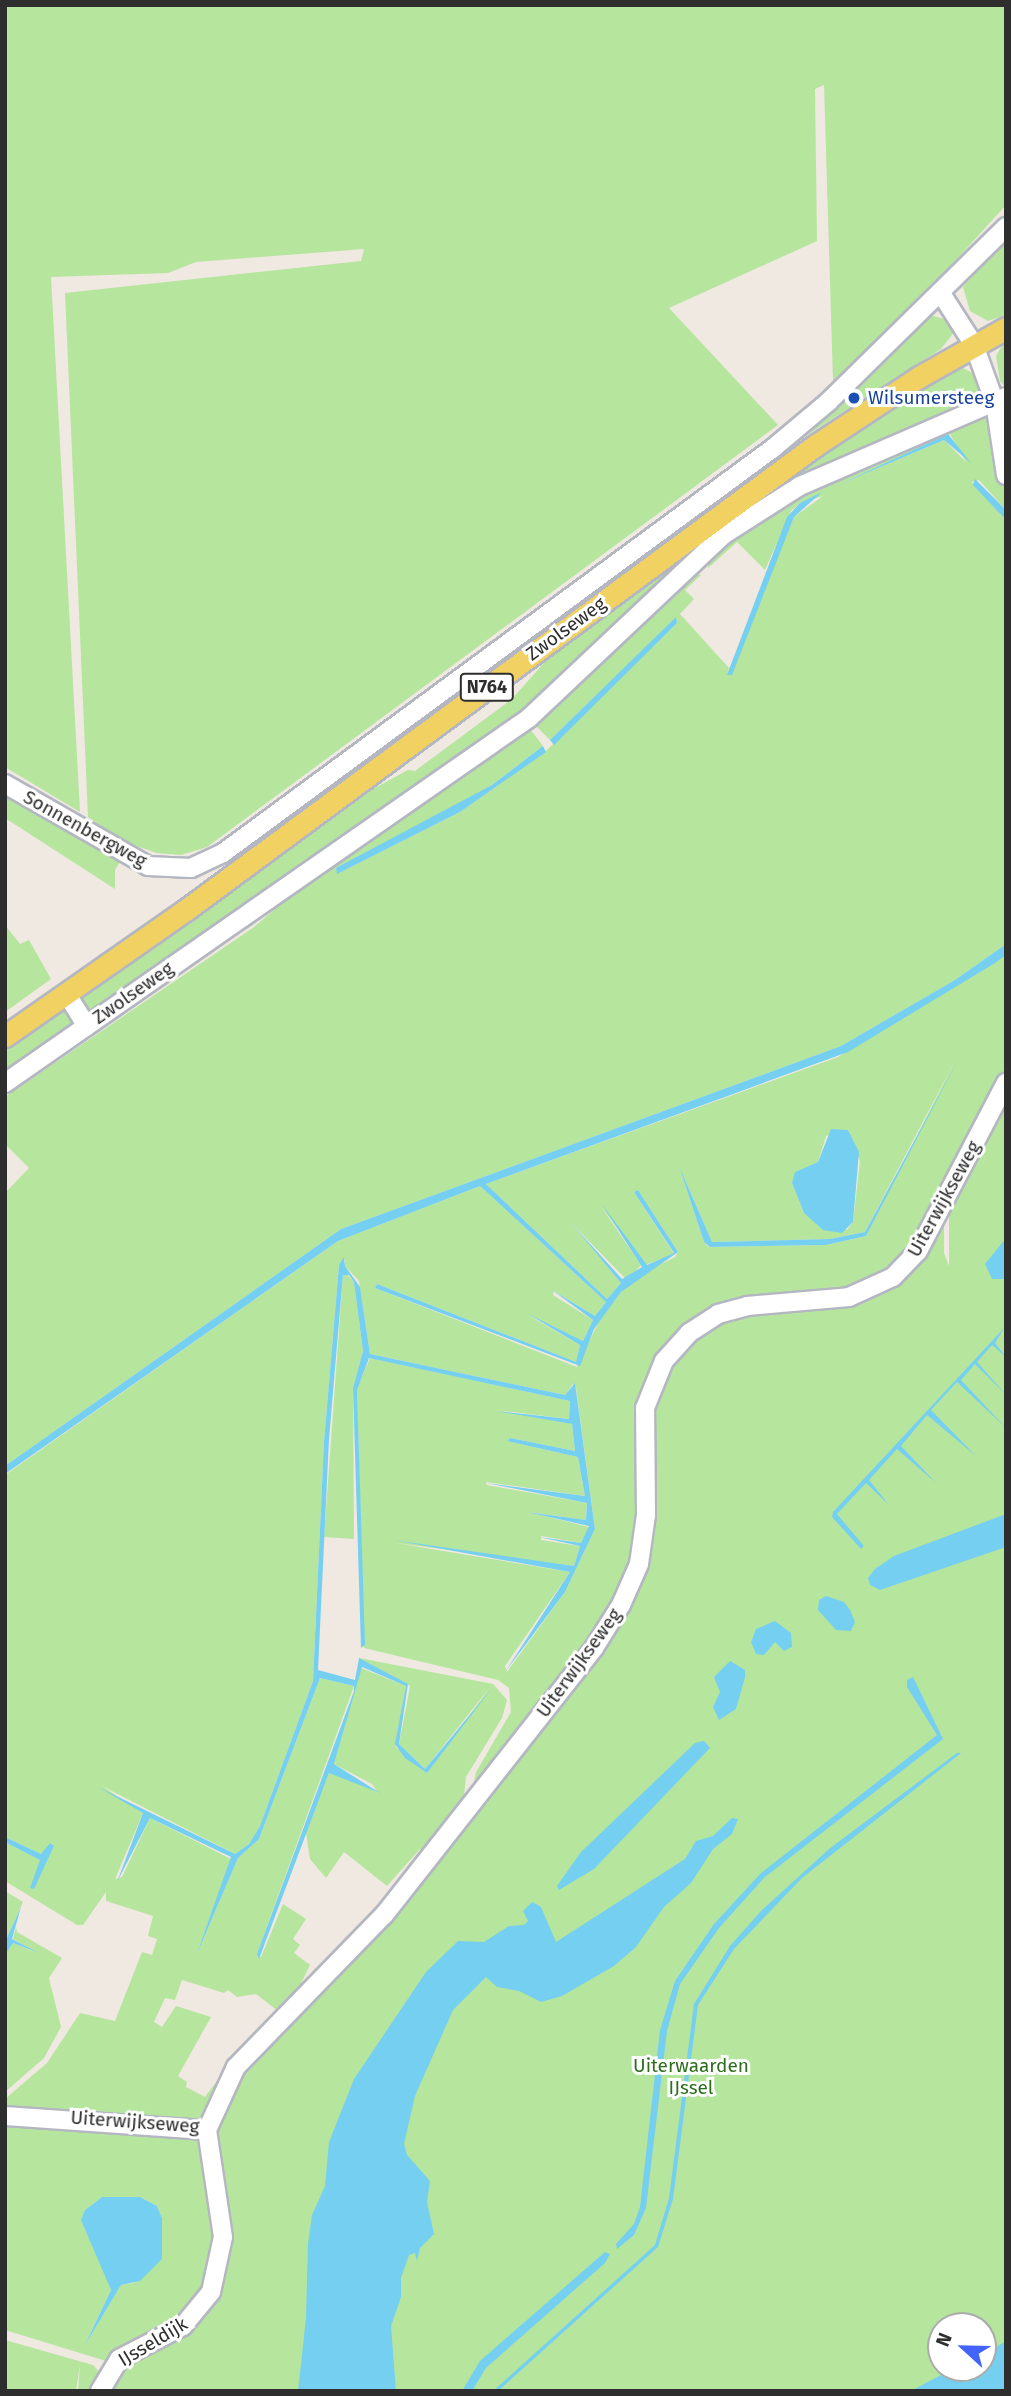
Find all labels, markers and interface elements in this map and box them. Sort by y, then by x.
place label: Wilsumersteeg [868,387,994,409]
marker: Wilsumersteeg [846,390,862,406]
street label: Zwolseweg [522,592,610,666]
road number: N764 [459,672,515,702]
street label: Sonnenbergweg [19,786,151,872]
street label: Zwolseweg [88,957,178,1029]
street label: Uiterwijkseweg [903,1137,985,1261]
street label: Uiterwijkseweg [532,1604,626,1722]
park label: Uiterwaarden IJssel [633,2055,749,2099]
street label: Uiterwijkseweg [70,2106,200,2138]
north arrow [927,2312,997,2382]
street label: IJsseldijk [114,2313,192,2371]
text: N [931,2330,957,2350]

